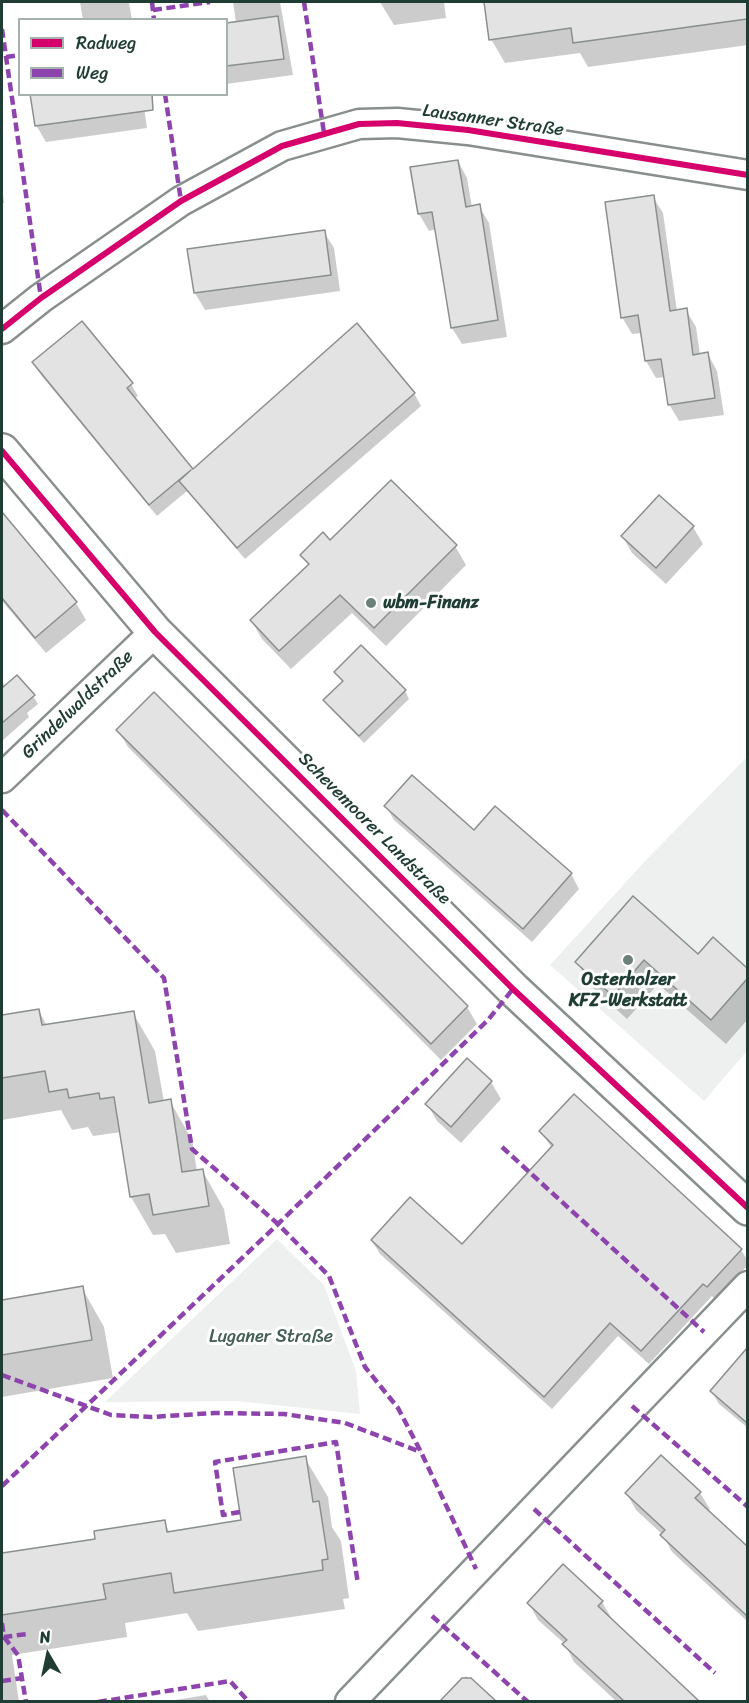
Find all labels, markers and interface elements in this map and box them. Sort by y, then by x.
legend [18,18,228,96]
text: Radweg [76,27,136,59]
text: Weg [76,57,108,89]
street label: Lausanner Straße [421,100,565,142]
place label: wbm-Finanz [383,592,479,614]
marker: wbm-Finanz [364,596,378,610]
street label: Grindelwaldstraße [18,646,138,764]
street label: Schevemoorer Landstraße [293,748,455,910]
marker: Osterholzer KFZ-Werkstatt [621,953,635,967]
place label: Osterholzer KFZ-Werkstatt [569,969,687,1012]
park label: Luganer Straße [209,1326,333,1348]
text: N [37,1622,53,1652]
north arrow [18,1625,78,1685]

